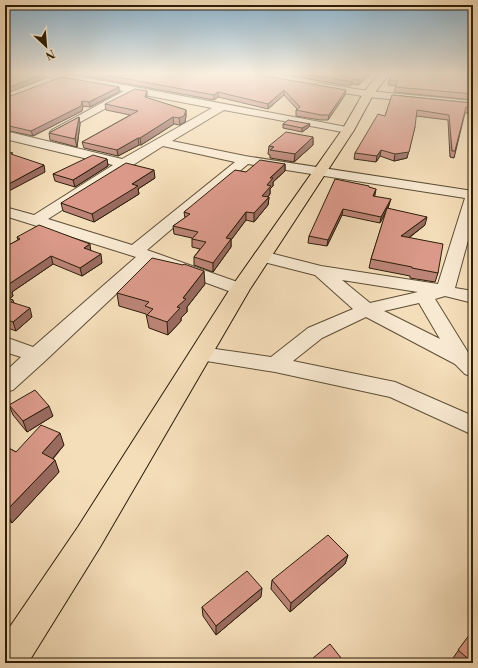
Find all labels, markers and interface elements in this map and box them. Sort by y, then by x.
north arrow [26,26,66,66]
text: N [43,46,57,62]

